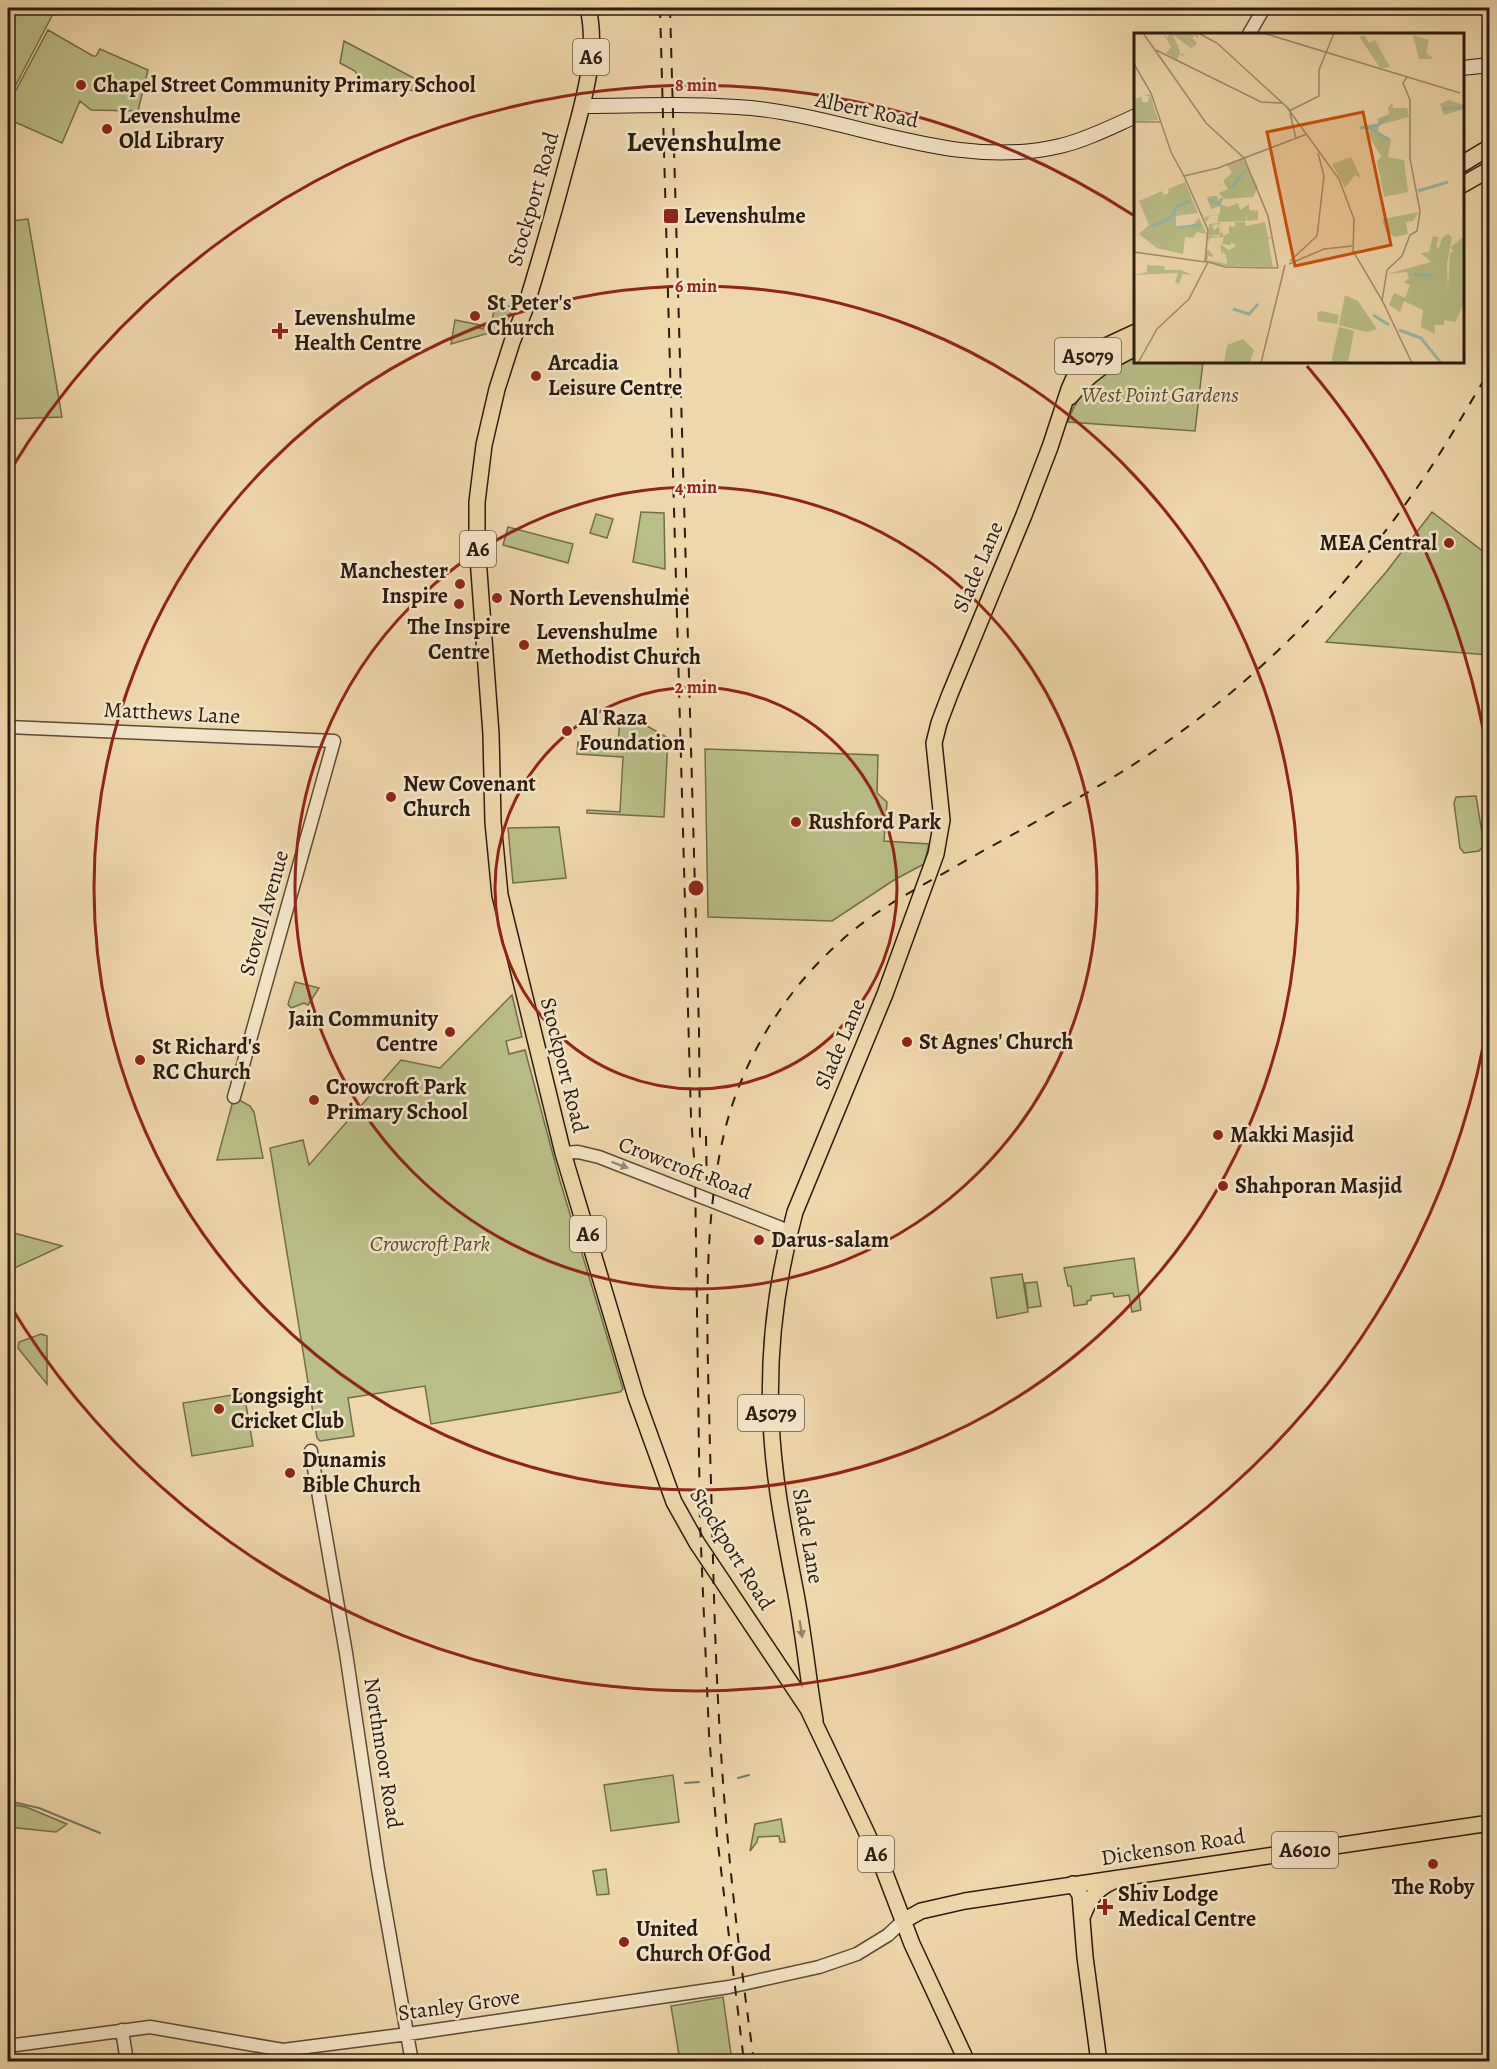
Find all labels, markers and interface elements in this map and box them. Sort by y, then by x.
inset map [1134,33,1464,363]
road number: A6 [573,39,609,75]
place label: Chapel Street Community Primary School [93,70,476,100]
text: 8 min [675,73,717,97]
marker: Chapel Street Community Primary School [74,78,88,92]
street label: Albert Road [812,84,921,136]
place label: Levenshulme Old Library [119,101,241,156]
marker: Levenshulme Old Library [100,122,114,136]
district label: Levenshulme [627,123,781,161]
street label: Stockport Road [499,128,567,270]
place label: Levenshulme [684,201,806,231]
marker: Levenshulme [662,207,680,225]
text: 6 min [675,274,717,298]
place label: St Peter's Church [487,288,572,343]
place label: Levenshulme Health Centre [294,303,422,358]
marker: St Peter's Church [468,309,482,323]
marker: Levenshulme Health Centre [271,322,289,340]
road number: A5079 [1055,338,1121,374]
place label: Arcadia Leisure Centre [547,348,682,403]
marker: Arcadia Leisure Centre [529,369,543,383]
park label: West Point Gardens [1081,380,1239,410]
text: 4 min [675,475,717,499]
street label: Slade Lane [945,517,1011,617]
place label: MEA Central [1320,528,1437,558]
road number: A6 [460,531,496,567]
marker: MEA Central [1442,536,1456,550]
place label: Manchester Inspire [340,556,448,611]
marker: Manchester Inspire [453,577,467,591]
place label: North Levenshulme [509,583,690,613]
marker: North Levenshulme [490,591,504,605]
marker: The Inspire Centre [452,597,466,611]
place label: The Inspire Centre [407,612,511,667]
place label: Levenshulme Methodist Church [536,617,701,672]
marker: Levenshulme Methodist Church [517,638,531,652]
text: 2 min [675,675,717,699]
street label: Matthews Lane [103,694,241,732]
place label: Al Raza Foundation [578,703,685,758]
marker: Al Raza Foundation [560,724,574,738]
place label: New Covenant Church [403,769,537,824]
marker: New Covenant Church [384,790,398,804]
place label: Rushford Park [808,807,941,837]
marker: Rushford Park [789,815,803,829]
street label: Stovell Avenue [232,847,296,979]
centre of rings [686,878,706,898]
street label: Stockport Road [533,994,595,1136]
street label: Slade Lane [807,994,873,1094]
place label: Jain Community Centre [288,1004,439,1059]
marker: Jain Community Centre [443,1025,457,1039]
place label: St Agnes' Church [919,1027,1074,1057]
place label: St Richard's RC Church [152,1032,261,1087]
marker: St Agnes' Church [900,1035,914,1049]
marker: St Richard's RC Church [133,1053,147,1067]
place label: Crowcroft Park Primary School [326,1072,468,1127]
marker: Crowcroft Park Primary School [307,1093,321,1107]
place label: Makki Masjid [1230,1120,1354,1150]
marker: Makki Masjid [1211,1128,1225,1142]
street label: Crowcroft Road [614,1129,756,1207]
one-way arrow [611,1161,629,1170]
place label: Shahporan Masjid [1235,1171,1402,1201]
marker: Shahporan Masjid [1216,1179,1230,1193]
road number: A6 [570,1216,606,1252]
place label: Darus-salam [771,1225,889,1255]
park label: Crowcroft Park [370,1229,490,1259]
marker: Darus-salam [752,1233,766,1247]
place label: Longsight Cricket Club [231,1381,344,1436]
road number: A5079 [738,1395,804,1431]
marker: Longsight Cricket Club [212,1402,226,1416]
place label: Dunamis Bible Church [302,1445,421,1500]
marker: Dunamis Bible Church [283,1466,297,1480]
street label: Stockport Road [683,1482,782,1616]
street label: Slade Lane [785,1486,831,1586]
one-way arrow [797,1619,806,1638]
street label: Northmoor Road [356,1675,410,1831]
street label: Dickenson Road [1099,1821,1247,1873]
road number: A6010 [1272,1832,1338,1868]
road number: A6 [858,1836,894,1872]
marker: The Roby [1426,1857,1440,1871]
place label: The Roby [1392,1872,1475,1902]
place label: Shiv Lodge Medical Centre [1118,1879,1256,1934]
marker: Shiv Lodge Medical Centre [1096,1898,1114,1916]
place label: United Church Of God [636,1914,771,1969]
marker: United Church Of God [617,1935,631,1949]
street label: Stanley Grove [396,1982,522,2028]

